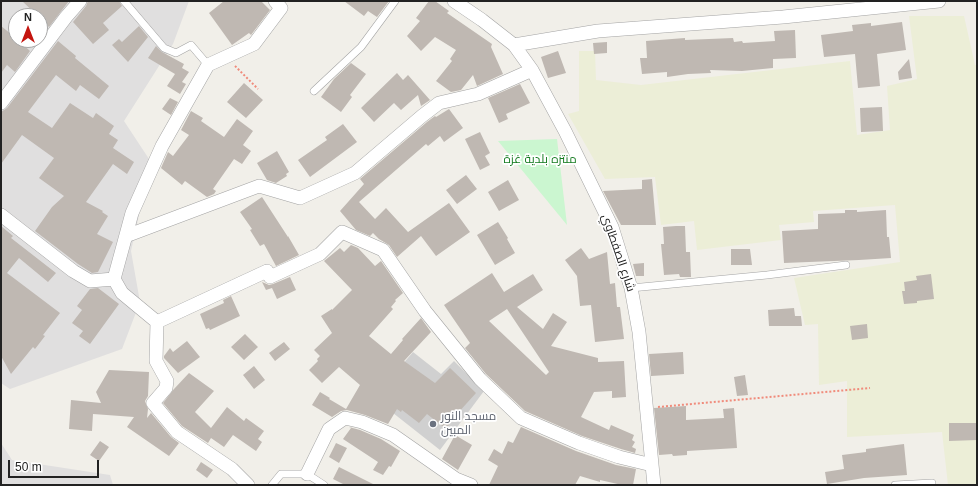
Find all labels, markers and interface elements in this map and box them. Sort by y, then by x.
north arrow [8,8,48,48]
text: N [24,11,32,23]
park label: منتزه بلدية غزة [503,153,577,167]
street label: شارع الصفطاوي [598,212,638,294]
place label: مسجد النور المبين [441,410,496,438]
marker: مسجد النور المبين [428,419,438,429]
scale bar [10,452,101,478]
text: 50 m [15,460,42,474]

